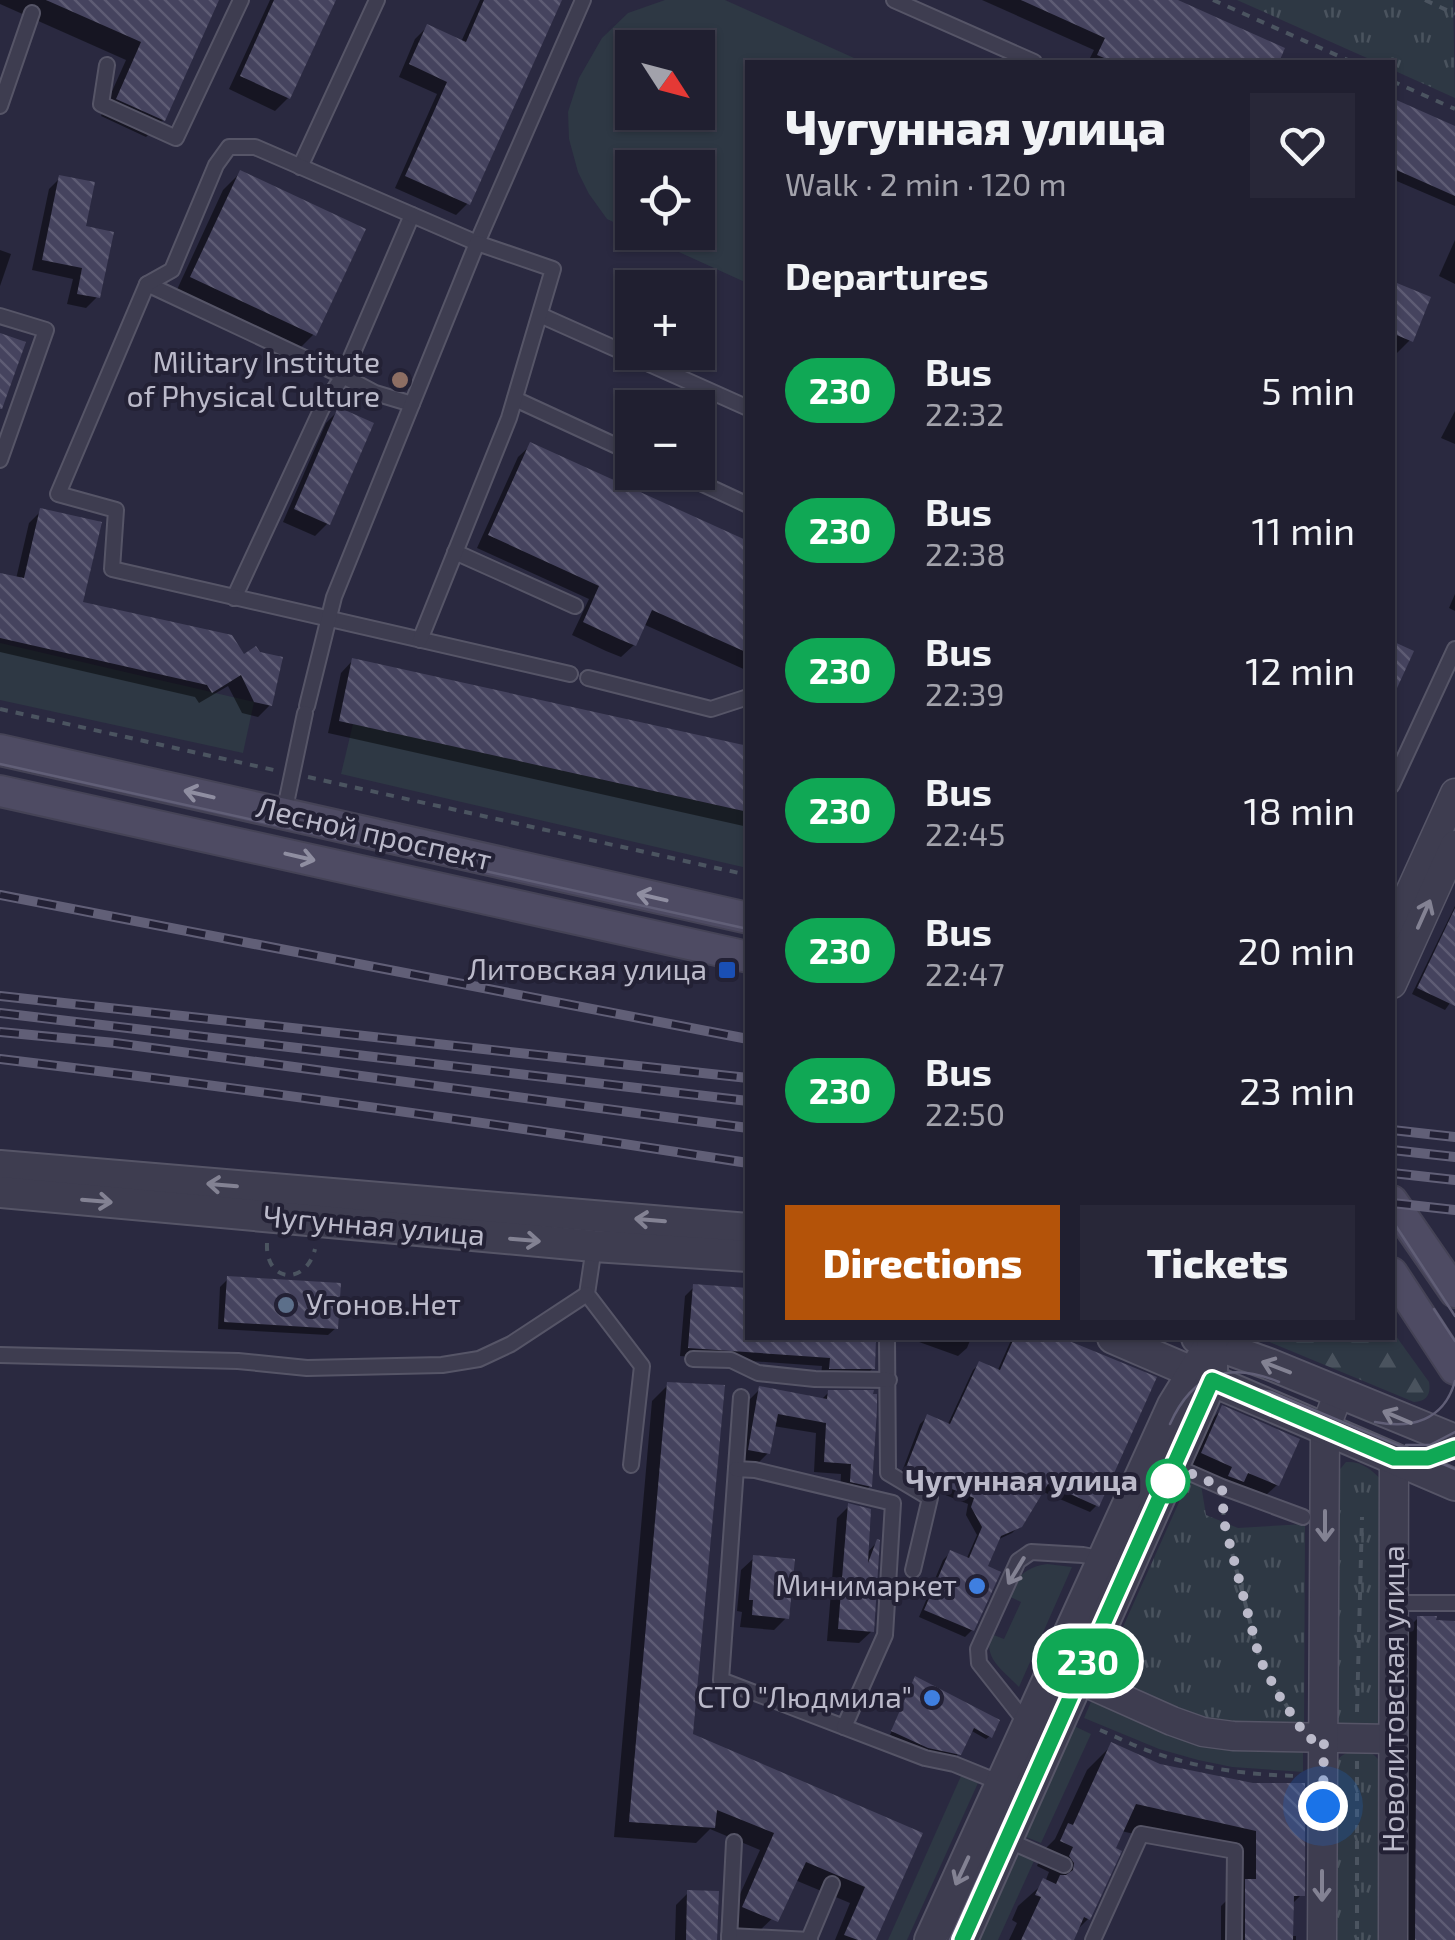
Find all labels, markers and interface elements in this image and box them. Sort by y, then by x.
north arrow [615,30,715,130]
map controls [615,30,715,490]
button: heart [1250,93,1355,198]
text: Чугунная улица [785,97,1166,155]
button: locate [615,150,715,250]
text: Walk · 2 min · 120 m [785,164,1067,202]
text: Departures [785,252,989,298]
button: + [615,270,715,370]
place label: Military Institute of Physical Culture [127,343,380,413]
text: Bus [925,348,992,394]
text: 5 min [1261,367,1355,413]
marker: Military Institute of Physical Culture [389,369,411,391]
text: 230 [809,369,871,411]
button: − [615,390,715,490]
text: 22:32 [925,394,1004,432]
text: Bus [925,488,992,534]
text: 11 min [1251,507,1355,553]
text: 230 [809,509,871,551]
text: 22:38 [925,534,1006,572]
text: Bus [925,628,992,674]
text: 12 min [1245,647,1355,693]
text: 230 [809,649,871,691]
text: 22:39 [925,674,1005,712]
text: Bus [925,768,992,814]
one-way arrow [184,784,216,803]
street label: Лесной проспект [253,787,496,877]
text: 18 min [1244,787,1355,833]
text: 230 [809,789,871,831]
text: 22:45 [925,814,1005,852]
one-way arrow [283,849,315,867]
one-way arrow [637,886,669,905]
one-way arrow [1416,899,1434,930]
text: Bus [925,908,992,954]
text: 20 min [1237,927,1355,973]
text: 230 [809,929,871,971]
place label: Литовская улица [468,950,707,987]
text: 22:47 [925,954,1005,992]
marker: Литовская улица [716,959,738,981]
text: Bus [925,1048,992,1094]
text: 23 min [1239,1067,1355,1113]
text: 230 [809,1069,871,1111]
text: 22:50 [925,1094,1005,1132]
one-way arrow [206,1175,238,1194]
one-way arrow [81,1192,113,1211]
street label: Чугунная улица [262,1196,487,1253]
button: Directions [785,1205,1060,1320]
button: Tickets [1080,1205,1355,1320]
one-way arrow [635,1211,667,1230]
one-way arrow [509,1230,541,1249]
place label: Угонов.Нет [306,1285,461,1321]
marker: Угонов.Нет [275,1294,297,1316]
one-way arrow [1261,1356,1291,1374]
one-way arrow [1382,1406,1413,1424]
marker: Чугунная улица [1147,1460,1189,1502]
place label: Чугунная улица [905,1461,1138,1498]
one-way arrow [1316,1510,1334,1542]
street label: Новолитовская улица [1374,1545,1411,1853]
one-way arrow [1006,1556,1026,1585]
place label: Минимаркет [775,1566,957,1602]
marker: Минимаркет [966,1575,988,1597]
line badge: 230 [1030,1628,1146,1694]
text: 230 [1057,1640,1119,1682]
place label: СТО "Людмила" [697,1678,912,1714]
marker: СТО "Людмила" [921,1687,943,1709]
your location [1298,1781,1348,1831]
one-way arrow [952,1855,970,1886]
one-way arrow [1312,1870,1332,1902]

